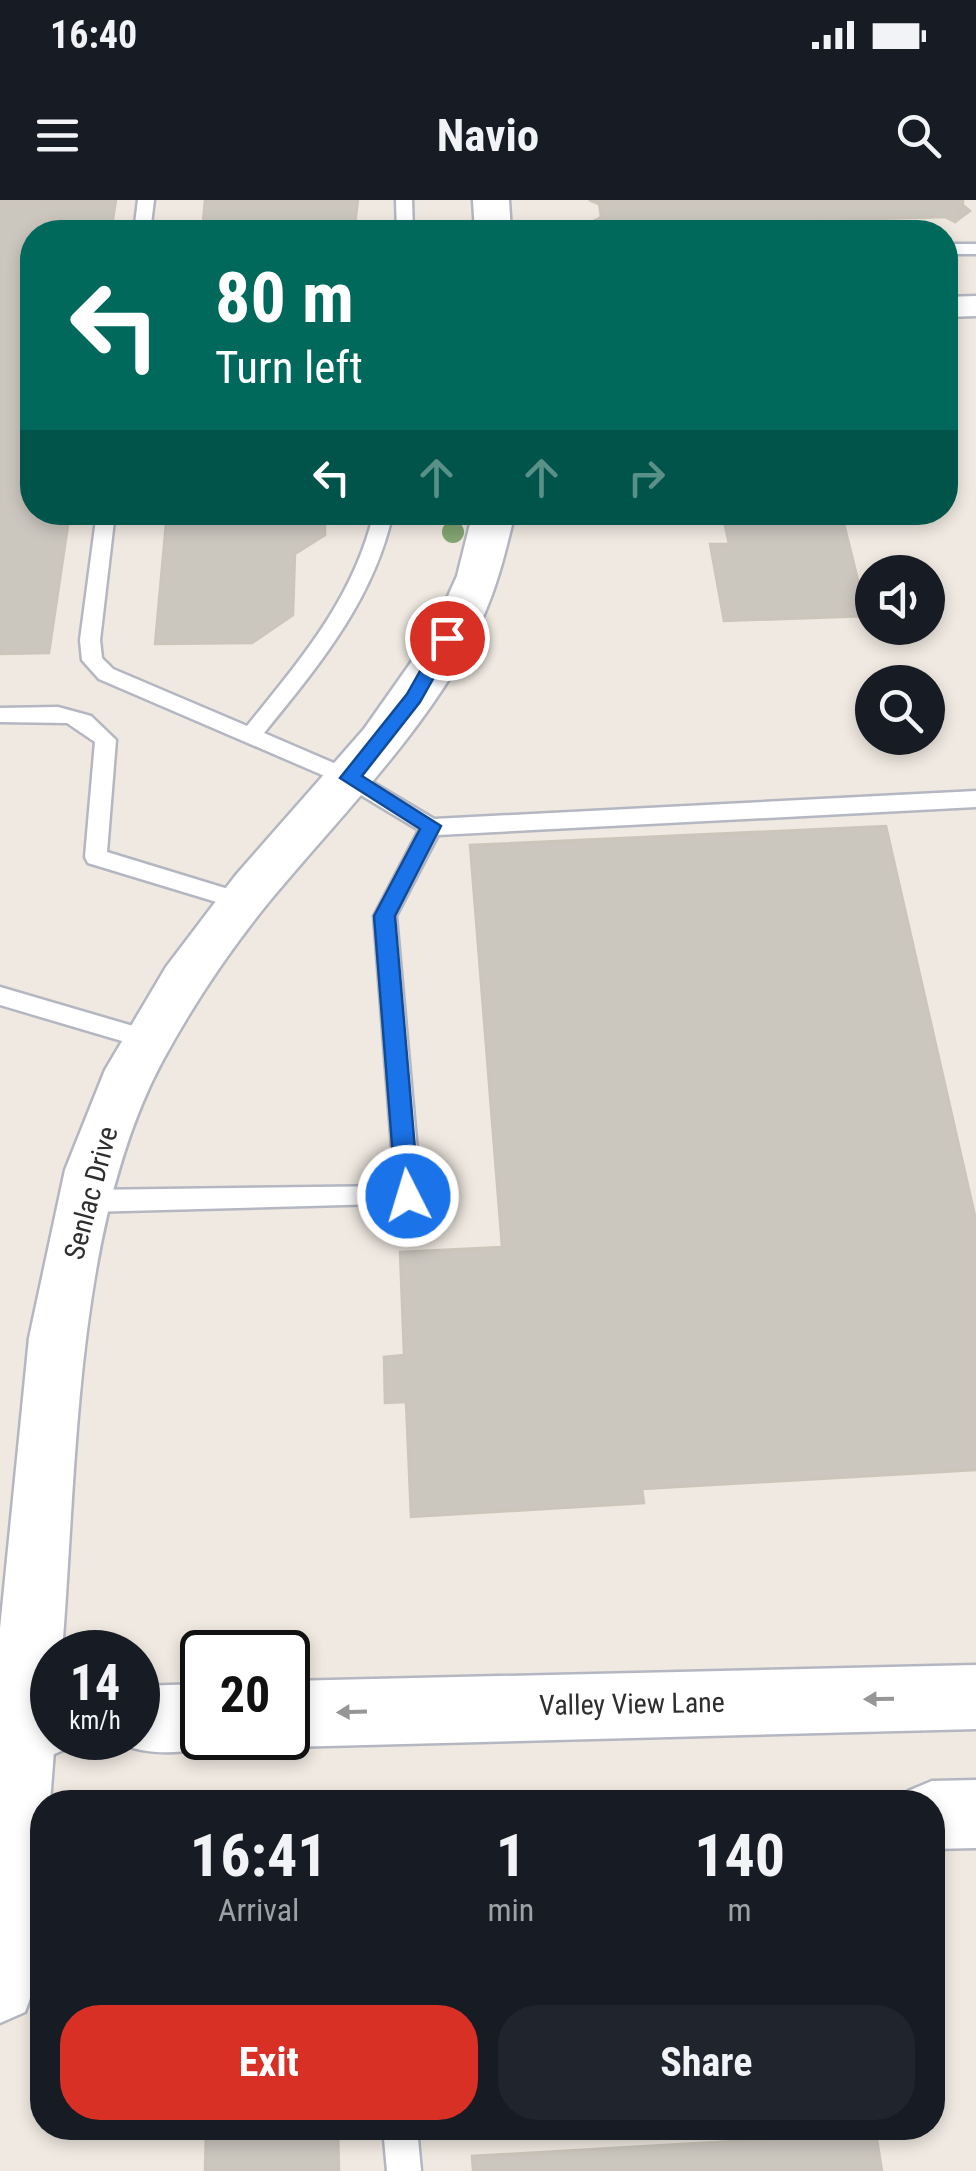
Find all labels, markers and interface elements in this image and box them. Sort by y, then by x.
text: 16:40 [50,13,137,57]
icon: menu [30,108,85,163]
icon: search [891,108,946,163]
text: Navio [437,109,539,162]
text: 80 m [215,257,354,339]
icon: left [50,260,180,390]
text: Turn left [215,341,363,394]
icon: left [304,450,359,505]
icon: ahead [409,450,464,505]
icon: ahead [514,450,569,505]
icon: right [619,450,674,505]
map controls [855,555,945,755]
button: sound [855,555,945,645]
pin [405,596,490,681]
icon: arrive [420,611,475,666]
button: search [855,665,945,755]
street label: Senlac Drive [57,1123,125,1263]
position arrow [356,1144,460,1248]
speed limit sign: 20 [180,1630,310,1760]
text: 14 [70,1654,120,1712]
street label: Valley View Lane [539,1686,725,1722]
one-way arrow [862,1691,894,1707]
one-way arrow [336,1704,368,1720]
text: km/h [69,1706,121,1735]
text: 16:41 [190,1820,328,1891]
text: 1 [496,1820,526,1891]
text: 140 [694,1820,785,1891]
text: Arrival [218,1891,299,1929]
text: min [487,1891,534,1929]
text: m [728,1891,752,1929]
button: Exit [60,2005,478,2120]
button: Share [498,2005,915,2120]

